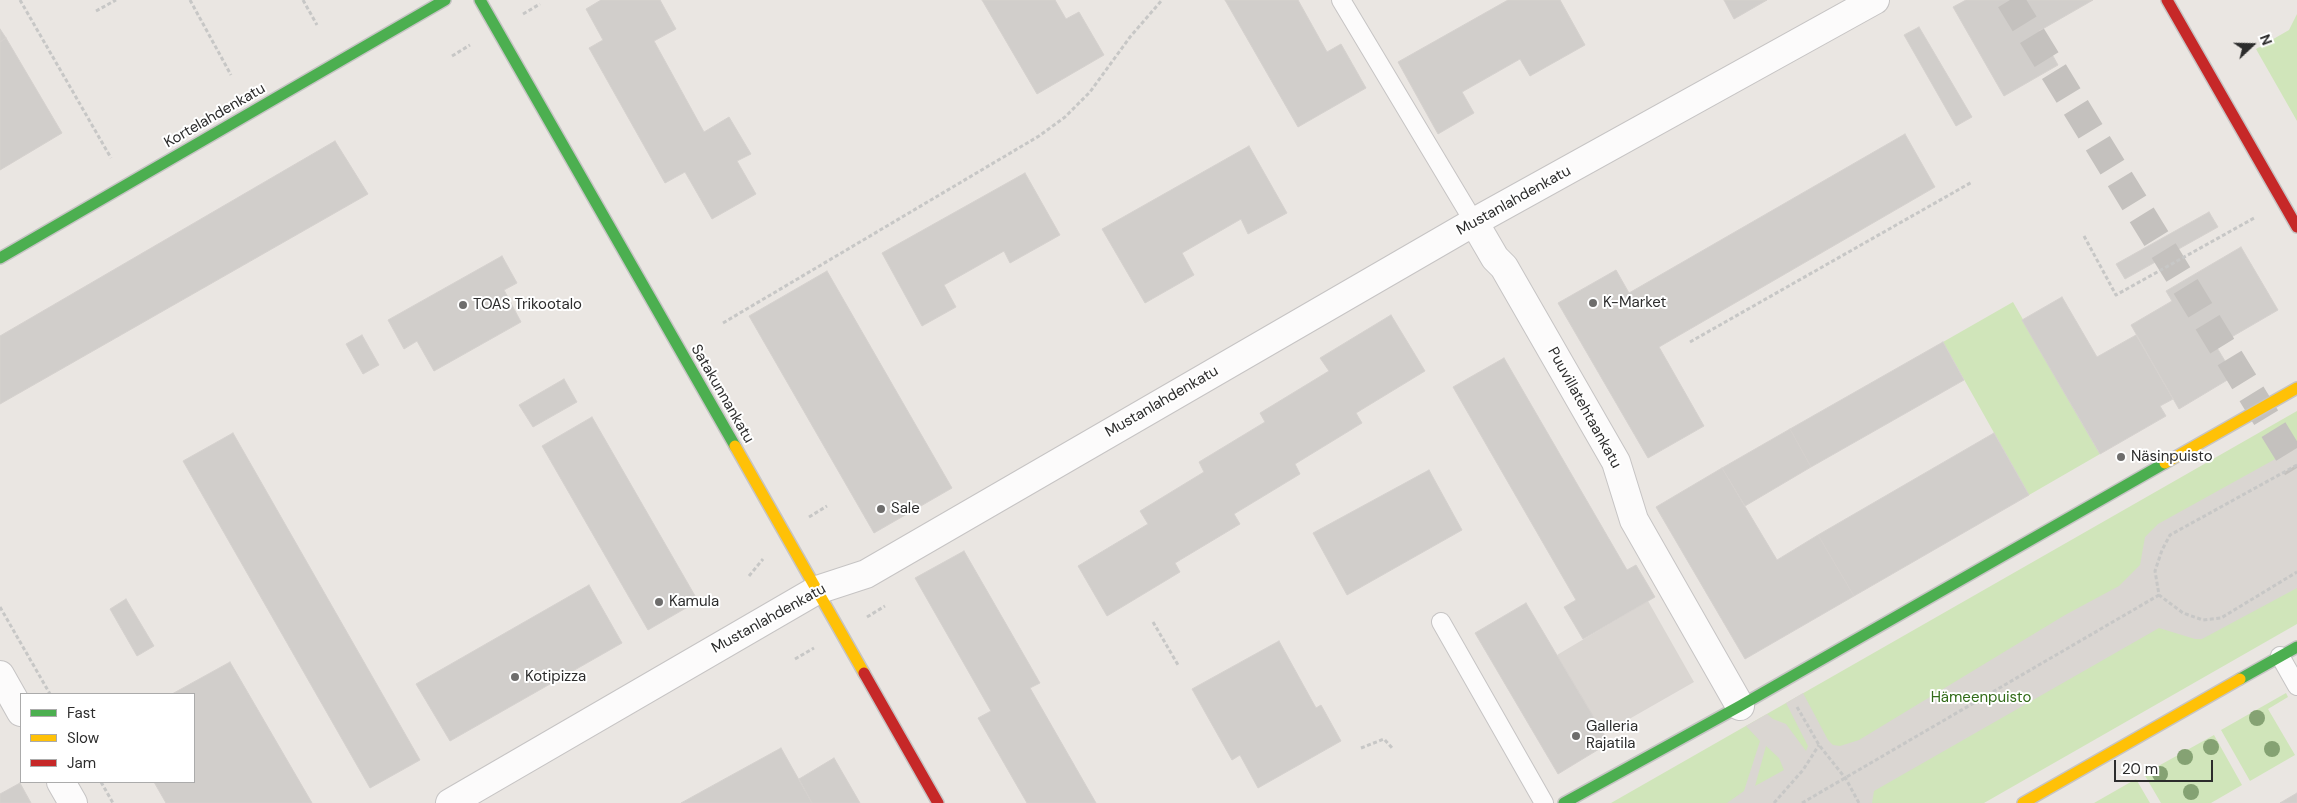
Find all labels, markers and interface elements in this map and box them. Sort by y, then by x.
north arrow [2227,20,2277,70]
text: N [2256,32,2276,48]
street label: Kortelahdenkatu [161,80,269,152]
street label: Mustanlahdenkatu [1454,162,1574,240]
place label: K-Market [1603,294,1666,312]
place label: TOAS Trikootalo [473,296,582,314]
marker: K-Market [1587,297,1599,309]
marker: TOAS Trikootalo [457,299,469,311]
street label: Satakunnankatu [687,342,757,446]
street label: Puuvillatehtaankatu [1543,344,1625,472]
street label: Mustanlahdenkatu [1102,362,1222,442]
place label: Näsinpuisto [2131,448,2213,466]
marker: Näsinpuisto [2115,451,2127,463]
place label: Sale [891,500,920,518]
marker: Sale [875,503,887,515]
street label: Mustanlahdenkatu [709,580,829,658]
place label: Kamula [669,593,719,611]
marker: Kamula [653,596,665,608]
place label: Kotipizza [525,668,586,686]
marker: Kotipizza [509,671,521,683]
park label: Hämeenpuisto [1931,689,2031,707]
legend [20,693,195,783]
text: Fast [67,703,96,723]
place label: Galleria Rajatila [1586,718,1638,753]
text: Slow [67,728,99,748]
marker: Galleria Rajatila [1570,730,1582,742]
scale bar [2117,750,2216,782]
text: Jam [67,753,96,773]
text: 20 m [2122,759,2158,779]

